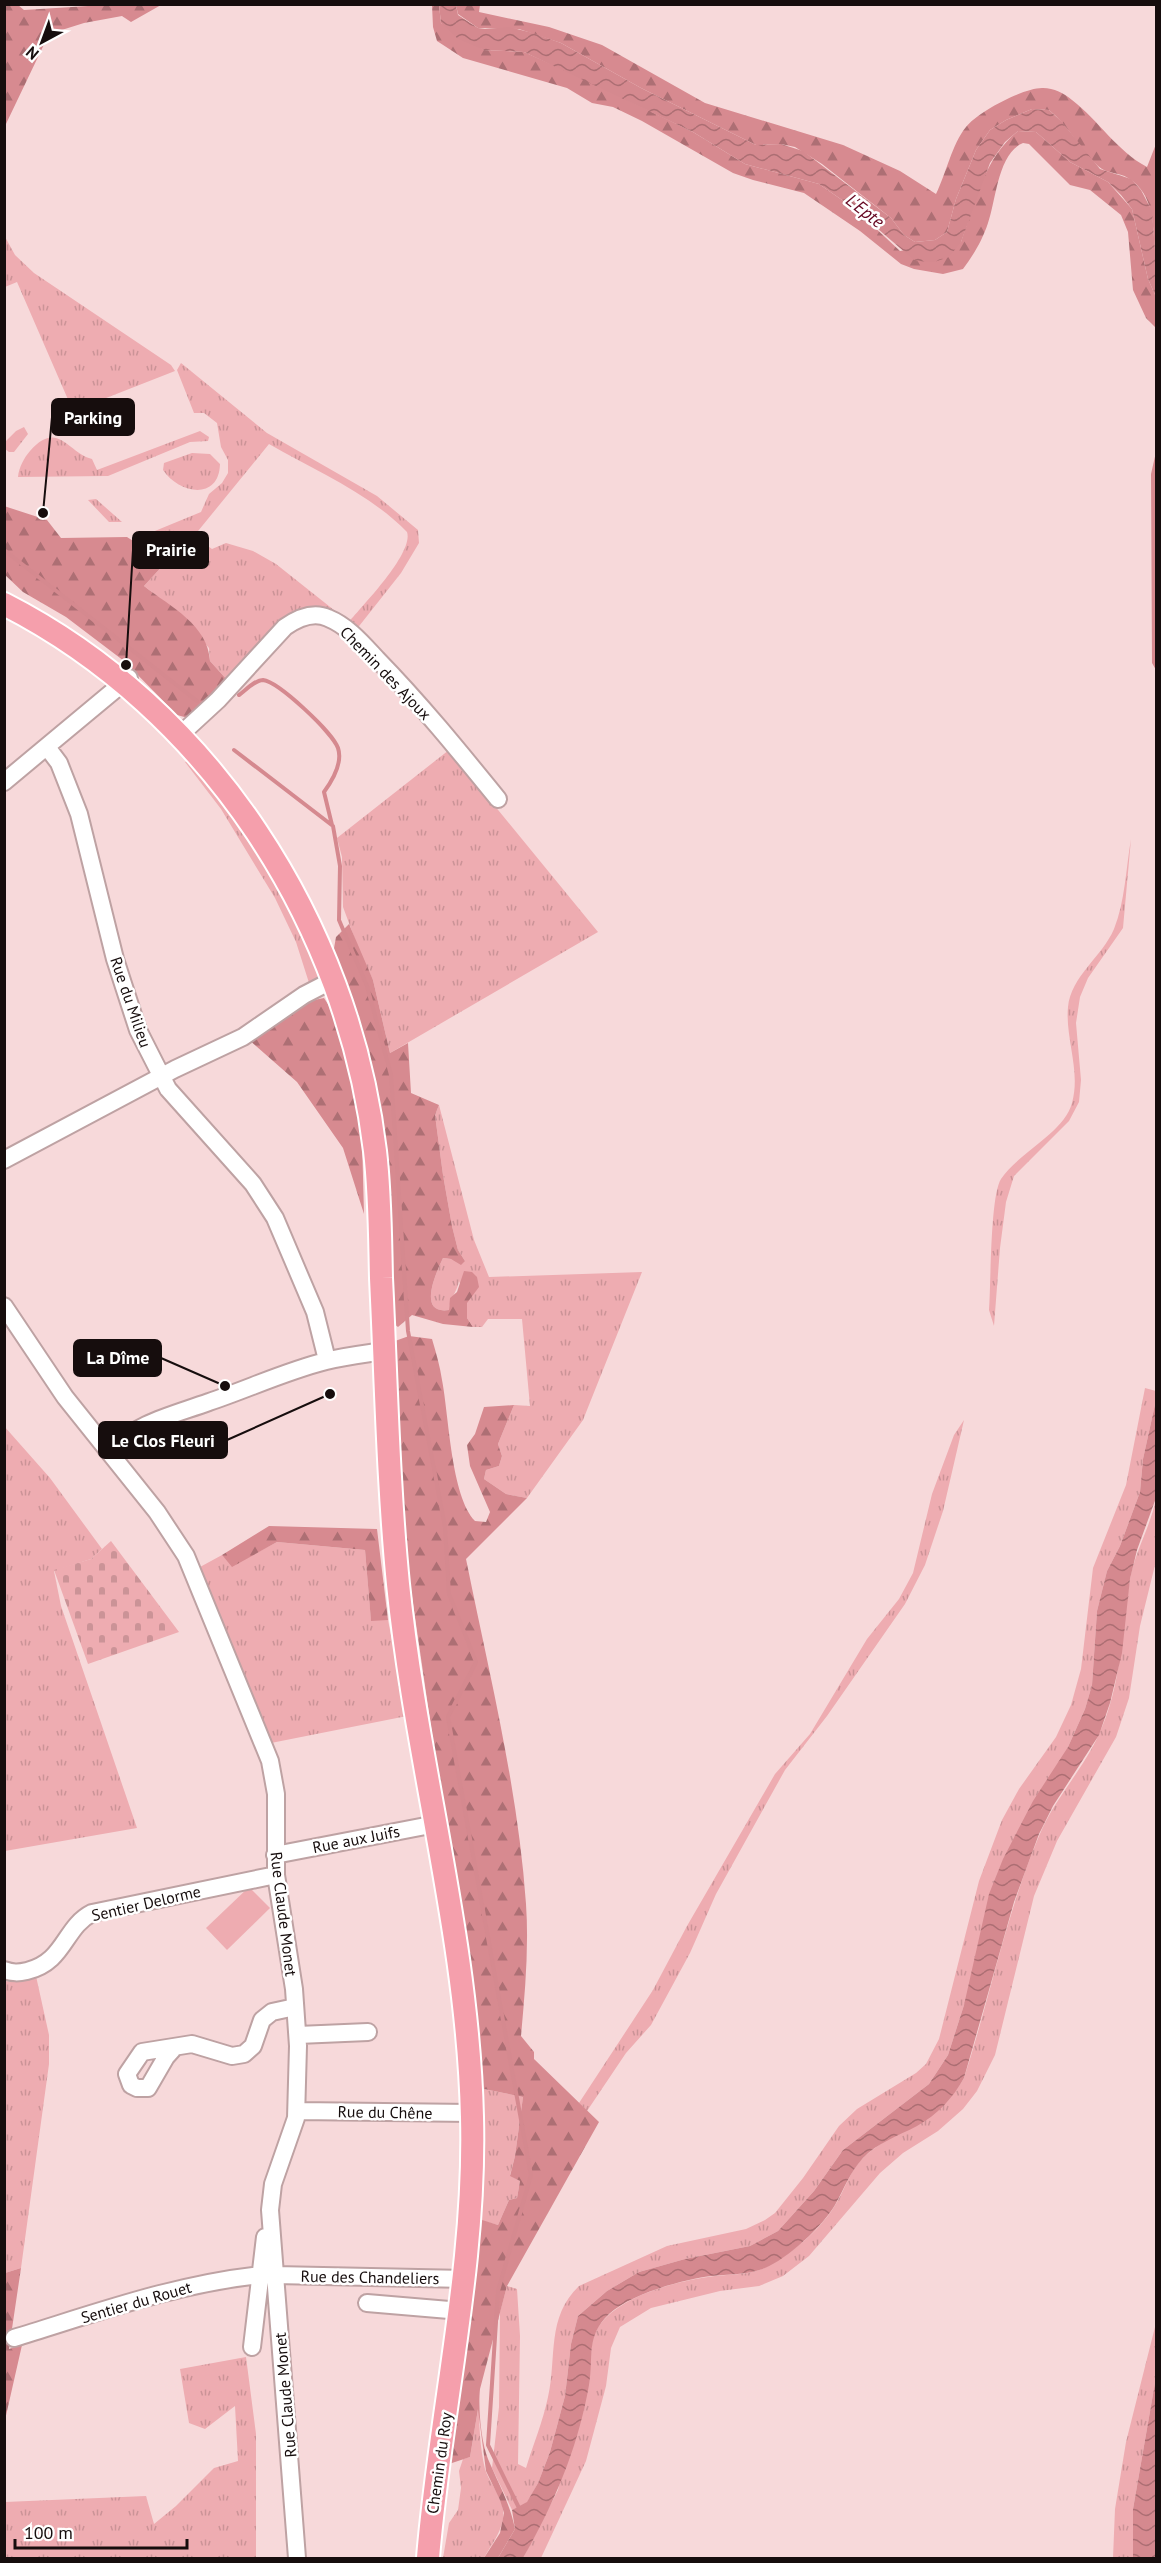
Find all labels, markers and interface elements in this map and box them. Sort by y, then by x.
north arrow [12,12,72,72]
text: N [22,42,43,64]
water label: L'Epte [841,188,890,233]
callout: Parking [52,399,134,435]
text: Parking [64,406,122,429]
callout: Prairie [133,532,208,568]
text: Prairie [146,538,196,561]
street label: Chemin des Ajoux [336,622,436,724]
street label: Rue du Milieu [106,954,156,1050]
callout: La Dîme [74,1340,161,1376]
text: La Dîme [87,1346,149,1369]
callout: Le Clos Fleuri [99,1422,227,1458]
text: Le Clos Fleuri [111,1429,215,1452]
street label: Rue aux Juifs [311,1821,402,1857]
street label: Rue Claude Monet [266,1851,302,1978]
street label: Sentier Delorme [90,1881,202,1925]
street label: Rue du Chêne [337,2101,433,2123]
street label: Rue des Chandeliers [300,2266,440,2288]
street label: Sentier du Rouet [78,2277,194,2327]
street label: Rue Claude Monet [270,2331,300,2458]
street label: Chemin du Roy [422,2410,456,2515]
scale bar [15,2512,188,2550]
text: 100 m [24,2521,73,2544]

